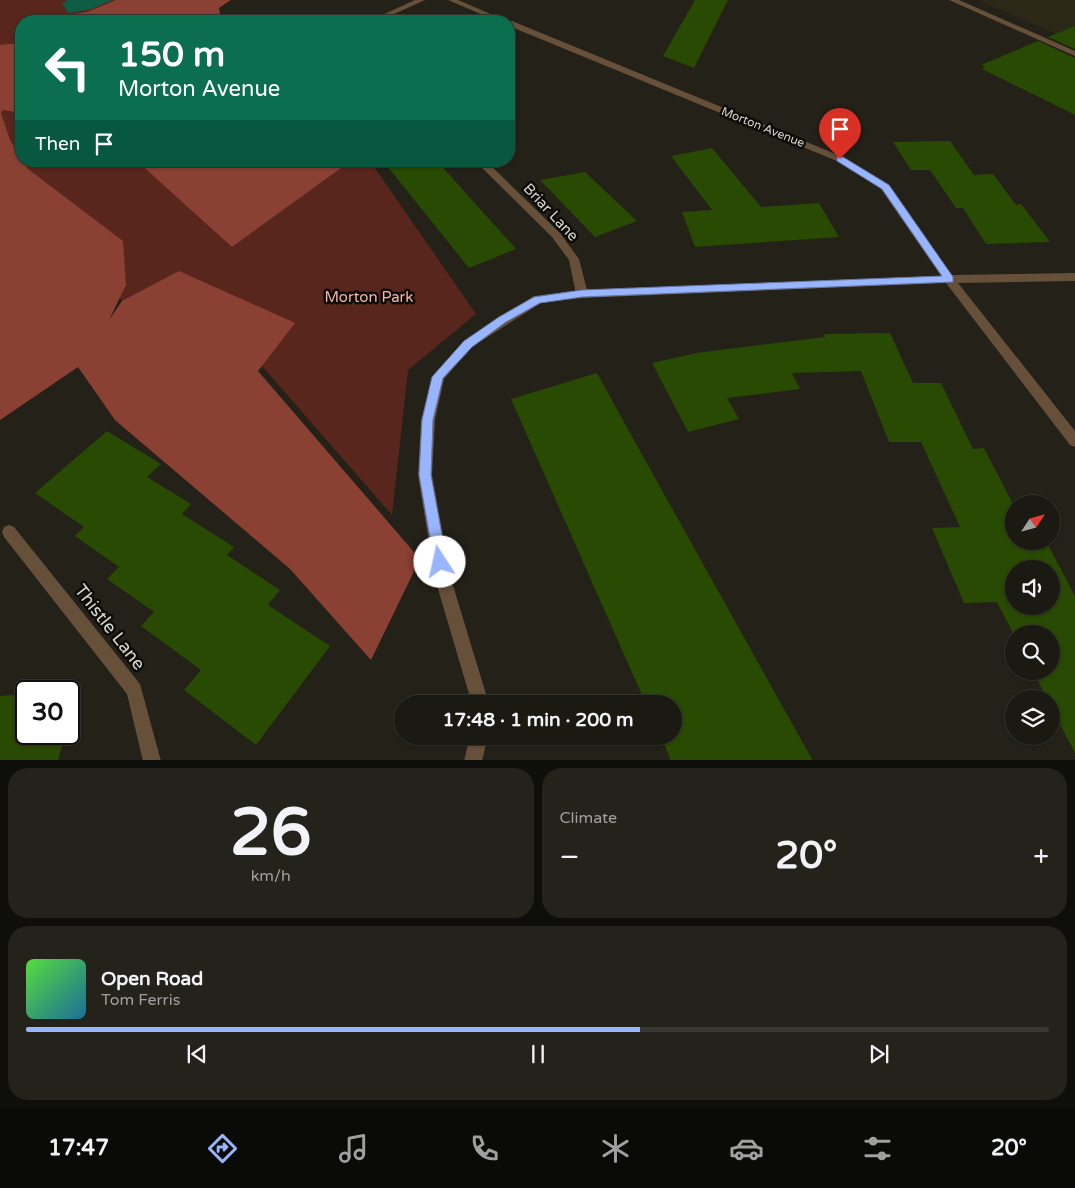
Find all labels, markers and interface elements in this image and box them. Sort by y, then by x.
text: 150 m [118,34,225,76]
icon: left [35,35,100,100]
text: Morton Avenue [118,76,280,102]
street label: Morton Avenue [719,104,807,150]
pin [819,108,861,159]
icon: arrive [826,115,854,143]
icon: arrive [90,130,118,158]
text: Then [35,133,80,155]
street label: Briar Lane [520,179,582,245]
park label: Morton Park [325,288,413,306]
north arrow [1005,495,1060,550]
map controls [1005,495,1060,745]
position arrow [413,535,465,587]
button: sound [1005,560,1060,615]
street label: Thistle Lane [70,580,150,674]
button: search [1005,625,1060,680]
speed limit sign: 30 [15,680,80,745]
button: layers [1005,690,1060,745]
text: 17:48 · 1 min · 200 m [442,709,634,731]
text: 26 [230,794,312,873]
text: Climate [560,808,617,828]
text: 20° [775,833,837,879]
text: − [560,840,579,874]
text: + [1033,840,1049,874]
text: km/h [251,866,291,886]
text: Open Road [101,968,203,990]
text: Tom Ferris [101,990,180,1010]
icon: previous [183,1040,211,1068]
icon: pause [524,1040,552,1068]
icon: next [865,1040,893,1068]
icon: directions [205,1131,240,1166]
icon: music [336,1131,371,1166]
icon: phone [467,1131,502,1166]
icon: climate [598,1131,633,1166]
icon: car [729,1131,764,1166]
icon: filters [860,1131,895,1166]
text: 17:47 [48,1135,109,1161]
text: 20° [991,1135,1027,1161]

